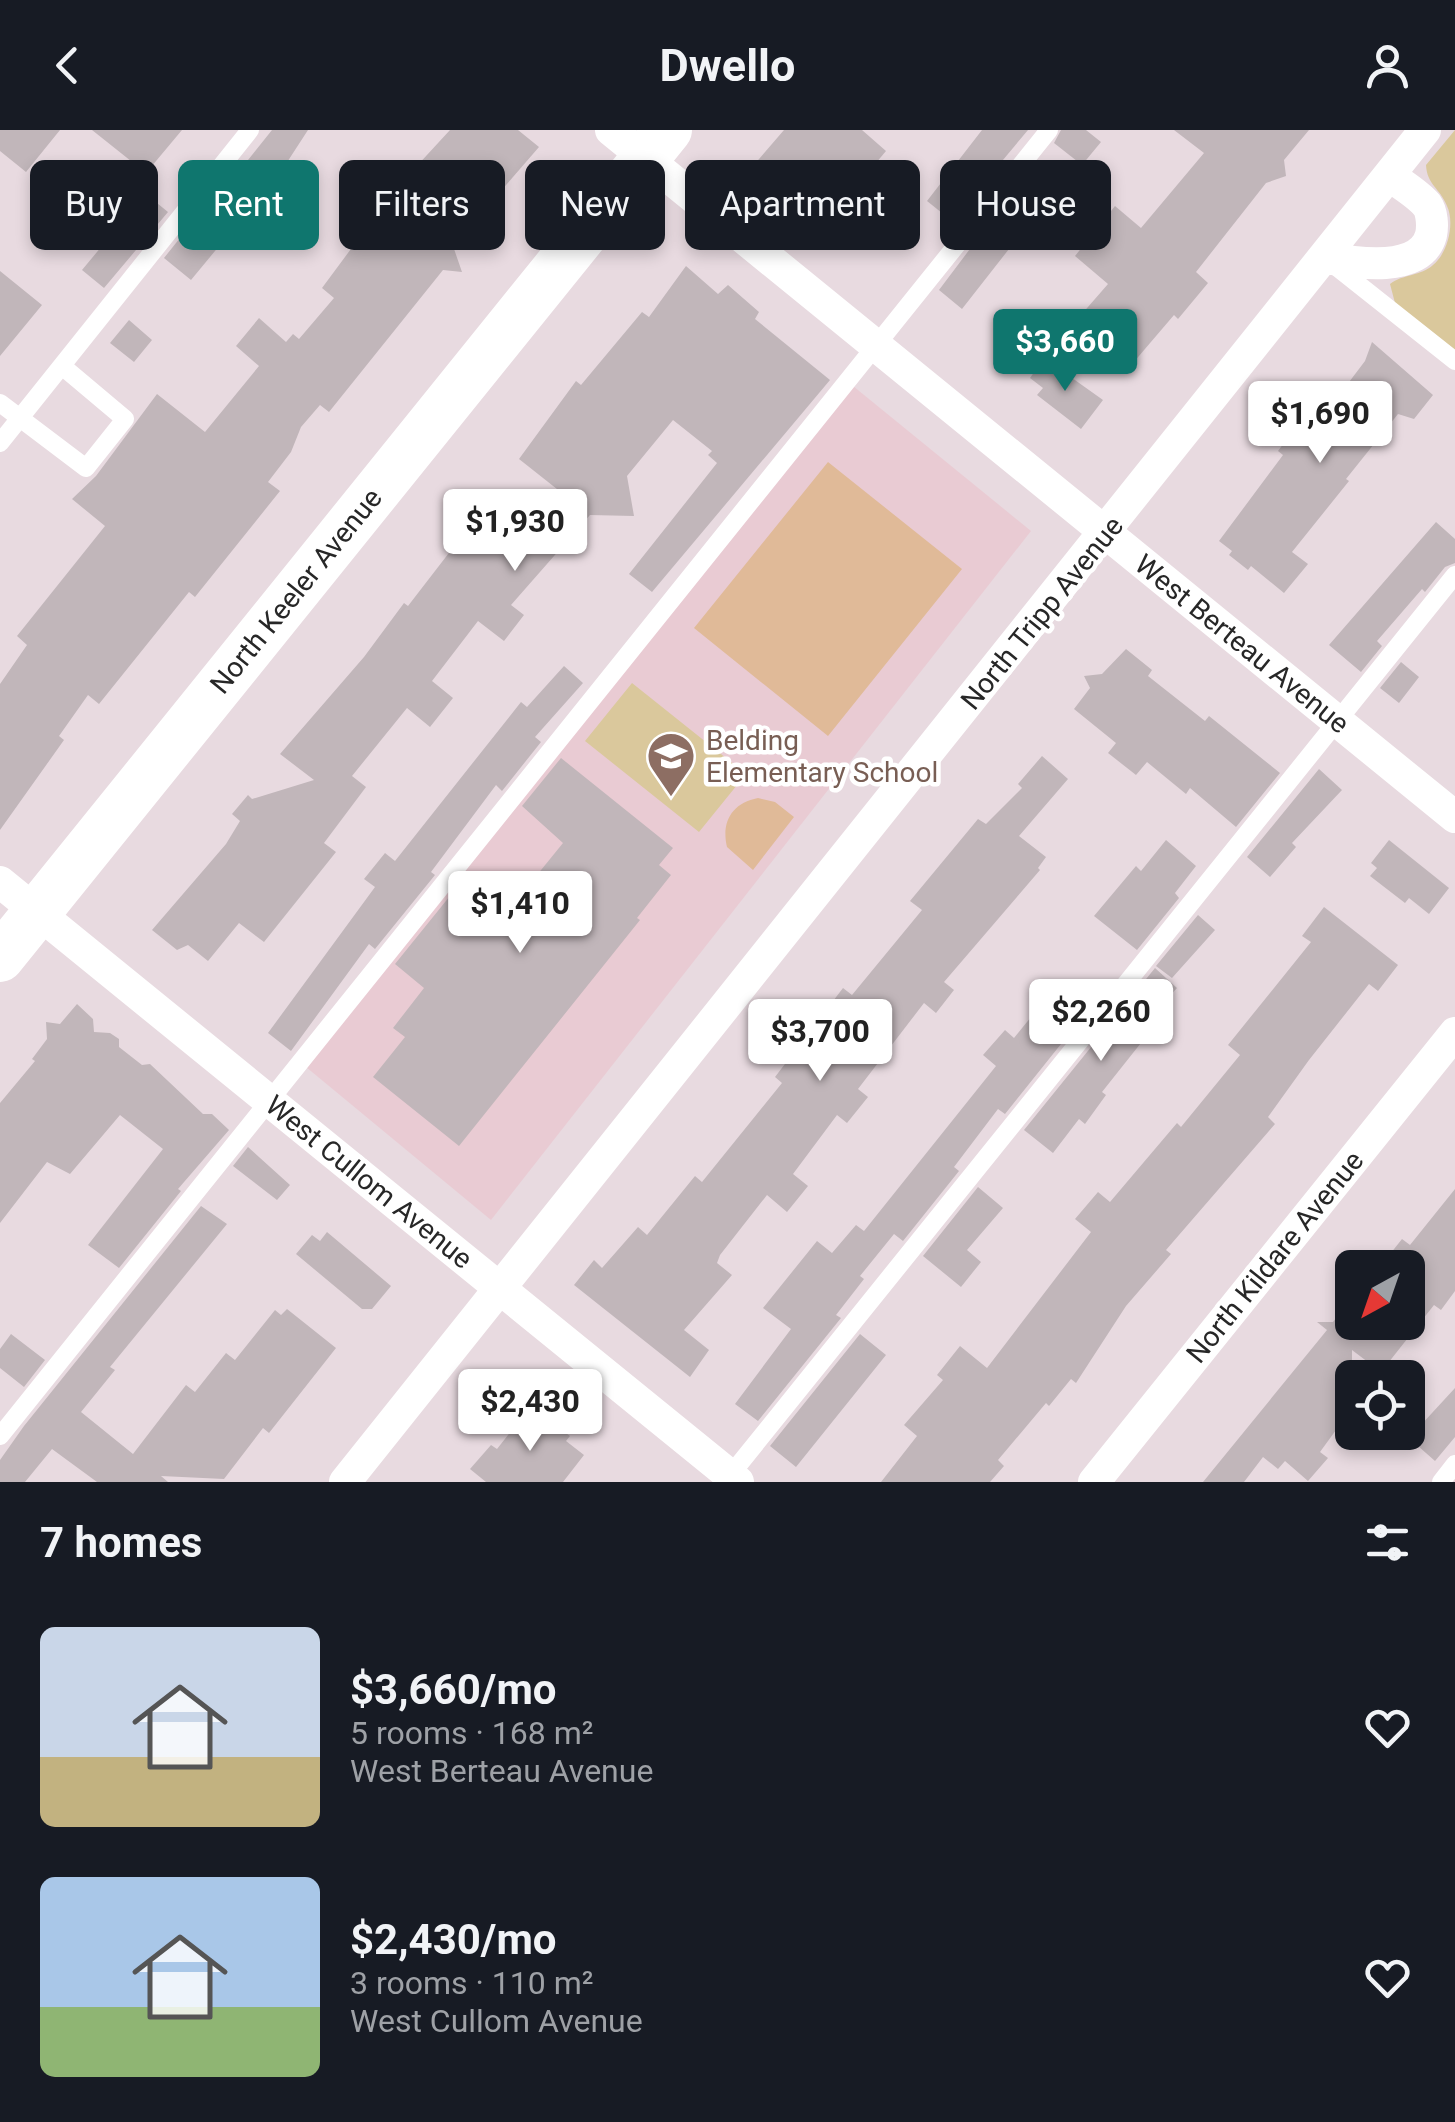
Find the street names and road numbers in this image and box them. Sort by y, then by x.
street label: North Keeler Avenue [203,482,389,700]
street label: North Tripp Avenue [954,510,1130,716]
street label: West Berteau Avenue [1128,548,1356,740]
street label: West Cullom Avenue [259,1089,479,1275]
street label: North Kildare Avenue [1180,1145,1370,1369]

